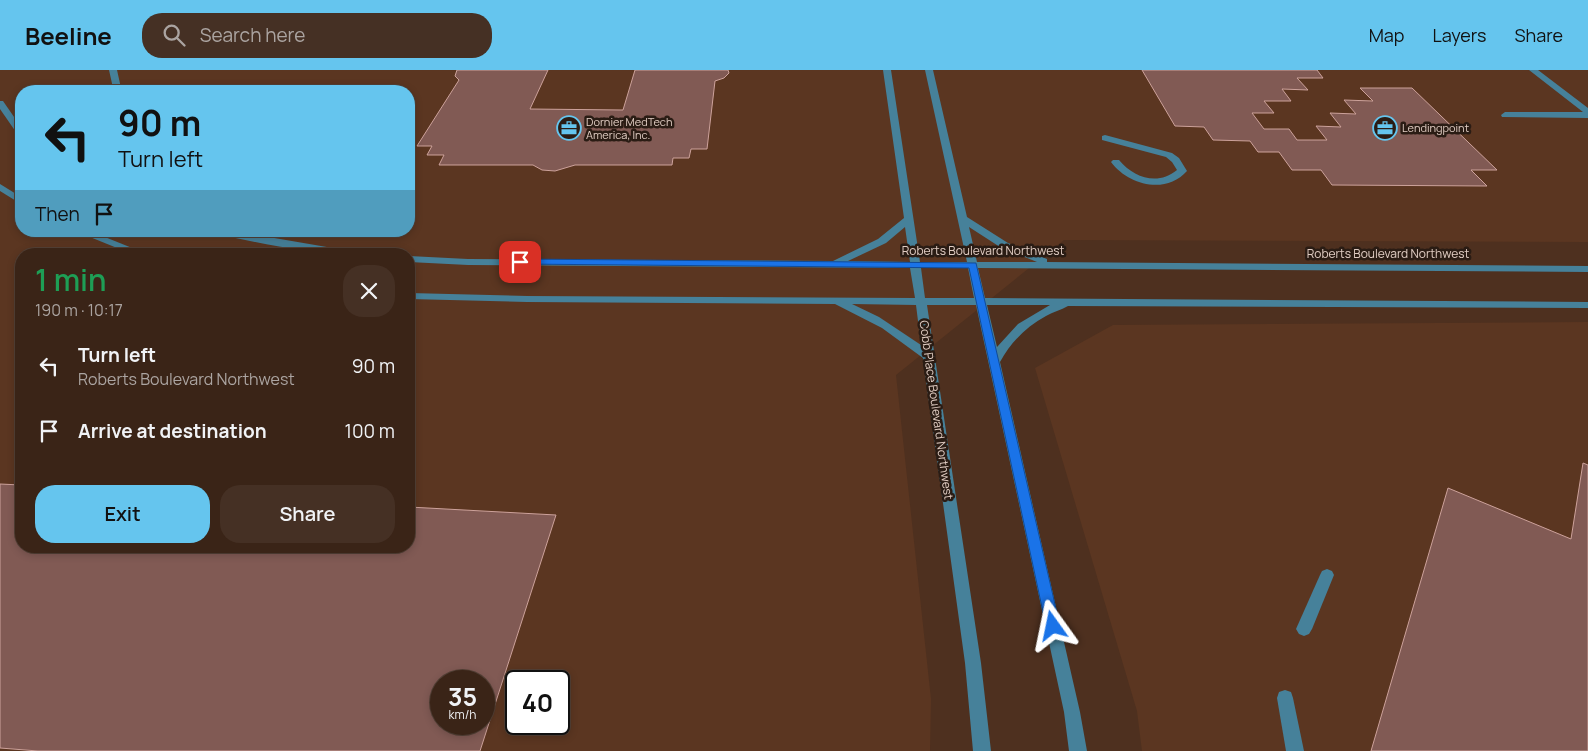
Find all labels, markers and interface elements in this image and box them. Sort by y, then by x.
search box [142,13,492,58]
text: Beeline [25,19,112,52]
icon: search [160,21,188,49]
text: Search here [200,22,305,48]
text: Map [1369,23,1404,47]
text: Layers [1432,23,1486,47]
text: Share [1514,23,1563,47]
text: 90 m [118,99,201,147]
icon: left [35,105,100,170]
place label: Dornier MedTech America, Inc. [586,114,672,142]
office icon: Dornier MedTech America, Inc. [556,115,582,141]
office icon: Lendingpoint [1372,115,1398,141]
place label: Lendingpoint [1402,120,1469,135]
text: Turn left [118,144,203,174]
icon: arrive [90,200,118,228]
text: Then [35,201,80,227]
pin [499,241,541,283]
street label: Roberts Boulevard Northwest [902,242,1064,259]
street label: Roberts Boulevard Northwest [1307,245,1469,262]
icon: arrive [506,248,534,276]
text: 1 min [35,259,107,300]
button: close [343,265,395,317]
text: 190 m · 10:17 [35,299,123,321]
street label: Cobb Place Boulevard Northwest [915,319,958,501]
text: Turn left [78,342,156,368]
icon: left [35,352,63,380]
text: 90 m [352,353,395,379]
text: Roberts Boulevard Northwest [78,368,295,390]
icon: arrive [35,417,63,445]
text: Arrive at destination [78,418,267,444]
text: 100 m [344,418,395,444]
button: Exit [35,485,210,543]
button: Share [220,485,395,543]
position arrow [1026,599,1078,651]
speed limit sign: 40 [505,670,570,735]
text: 35 [448,679,477,714]
text: km/h [449,706,476,723]

